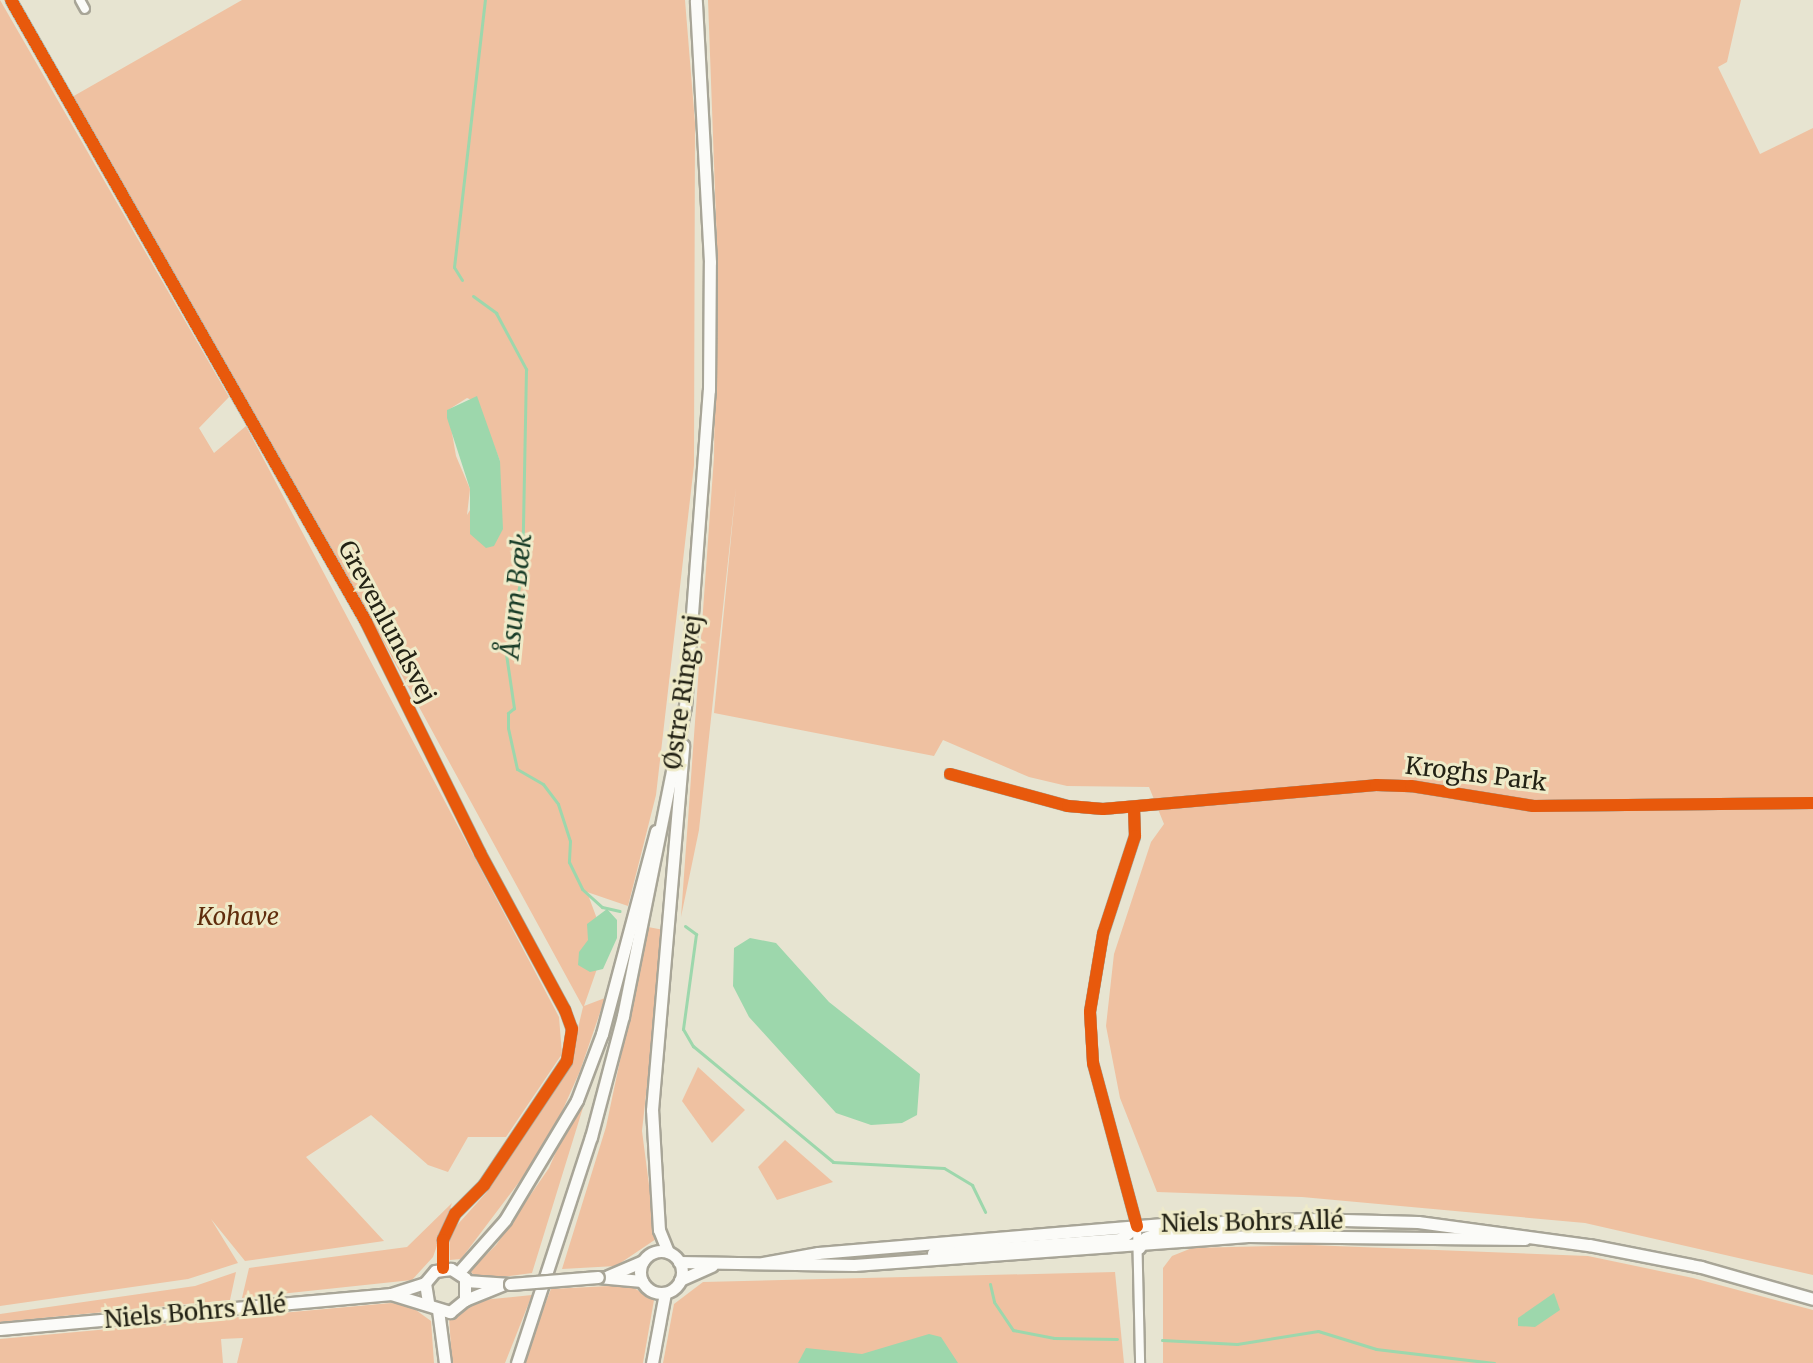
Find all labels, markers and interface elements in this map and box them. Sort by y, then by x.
water label: Åsum Bæk [494,532,538,660]
street label: Grevenlundsvej [332,536,442,708]
street label: Østre Ringvej [658,613,708,771]
street label: Kroghs Park [1404,751,1548,797]
park label: Kohave [197,903,279,931]
street label: Niels Bohrs Allé [1161,1206,1343,1238]
street label: Niels Bohrs Allé [103,1290,287,1334]

